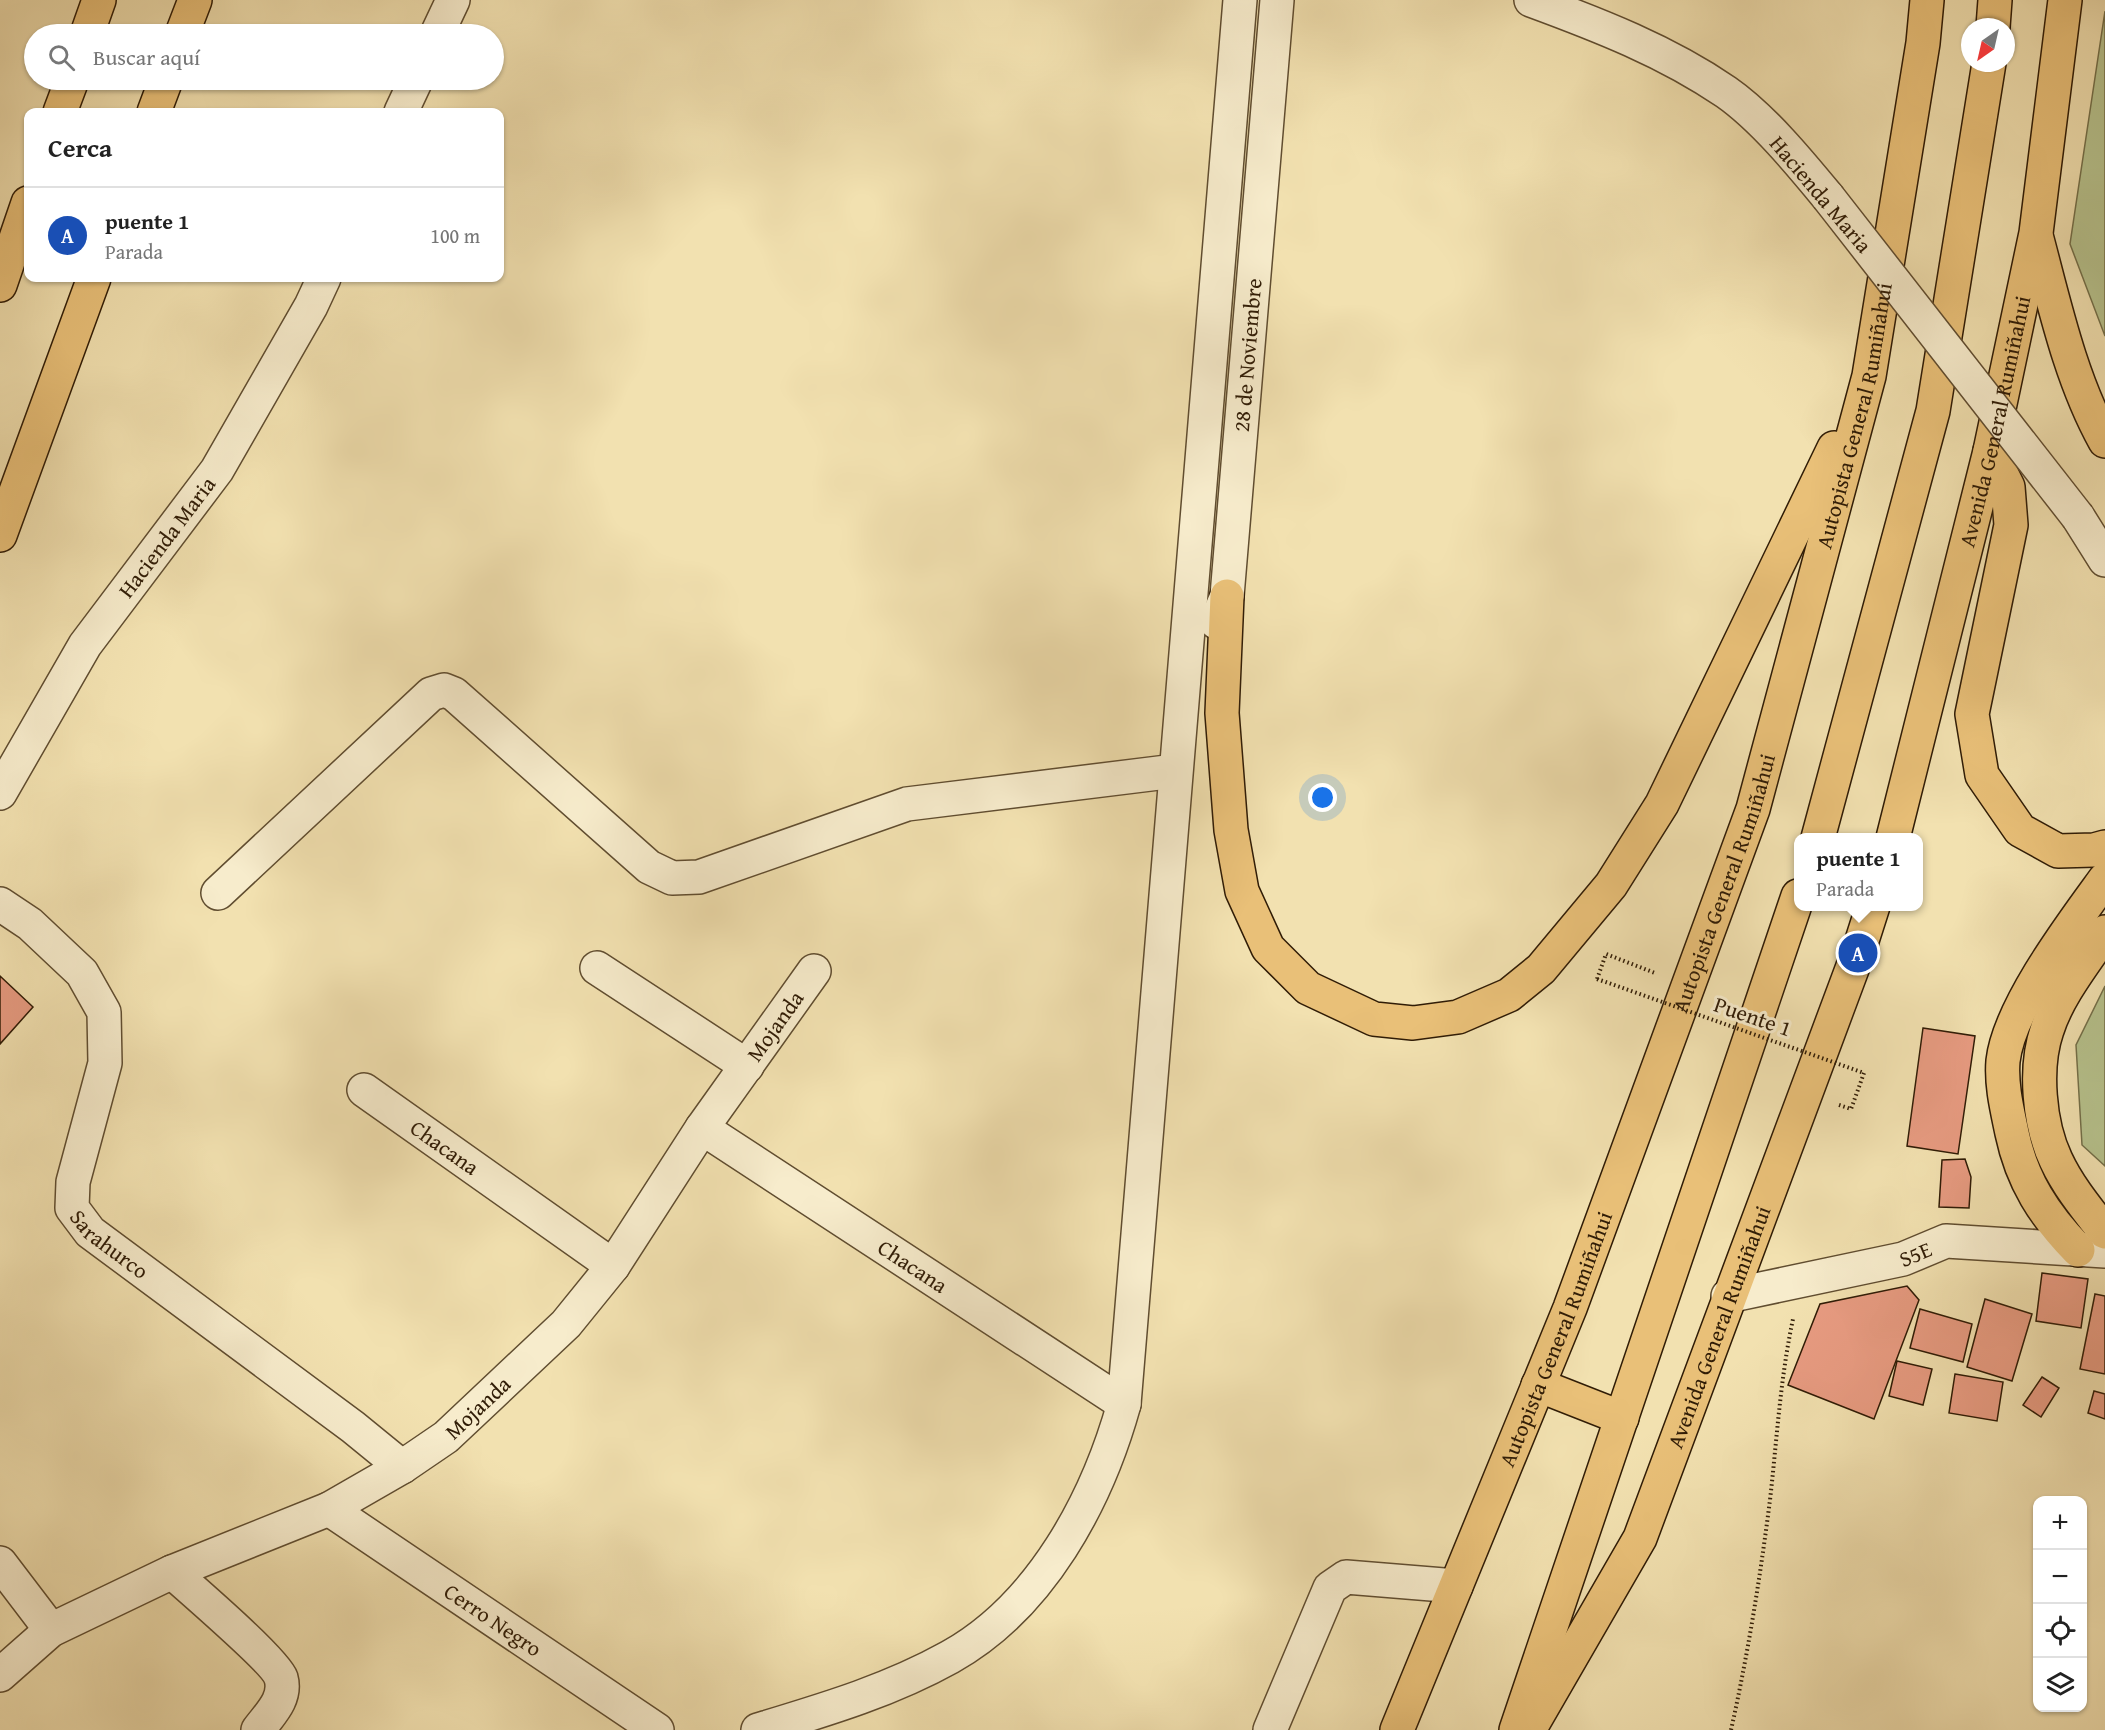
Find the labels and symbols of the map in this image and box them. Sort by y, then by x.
north arrow [1961,18,2015,72]
street label: Hacienda Maria [1762,128,1880,260]
street label: 28 de Noviembre [1225,277,1270,433]
street label: Autopista General Rumiñahui [1807,280,1900,552]
street label: Avenida General Rumiñahui [1951,293,2038,550]
street label: Hacienda Maria [110,469,223,604]
street label: Autopista General Rumiñahui [1664,750,1783,1017]
your location [1308,783,1337,812]
pin: A [1838,930,1878,976]
street label: Mojanda [739,983,812,1068]
street label: Puente 1 [1710,988,1796,1044]
street label: Chacana [404,1112,486,1183]
street label: Avenida General Rumiñahui [1659,1201,1778,1453]
street label: Sarahurco [62,1203,155,1286]
street label: Autopista General Rumiñahui [1491,1207,1620,1472]
street label: Chacana [872,1231,955,1301]
street label: S5E [1894,1233,1936,1275]
street label: Mojanda [437,1368,518,1447]
street label: Cerro Negro [438,1575,549,1664]

